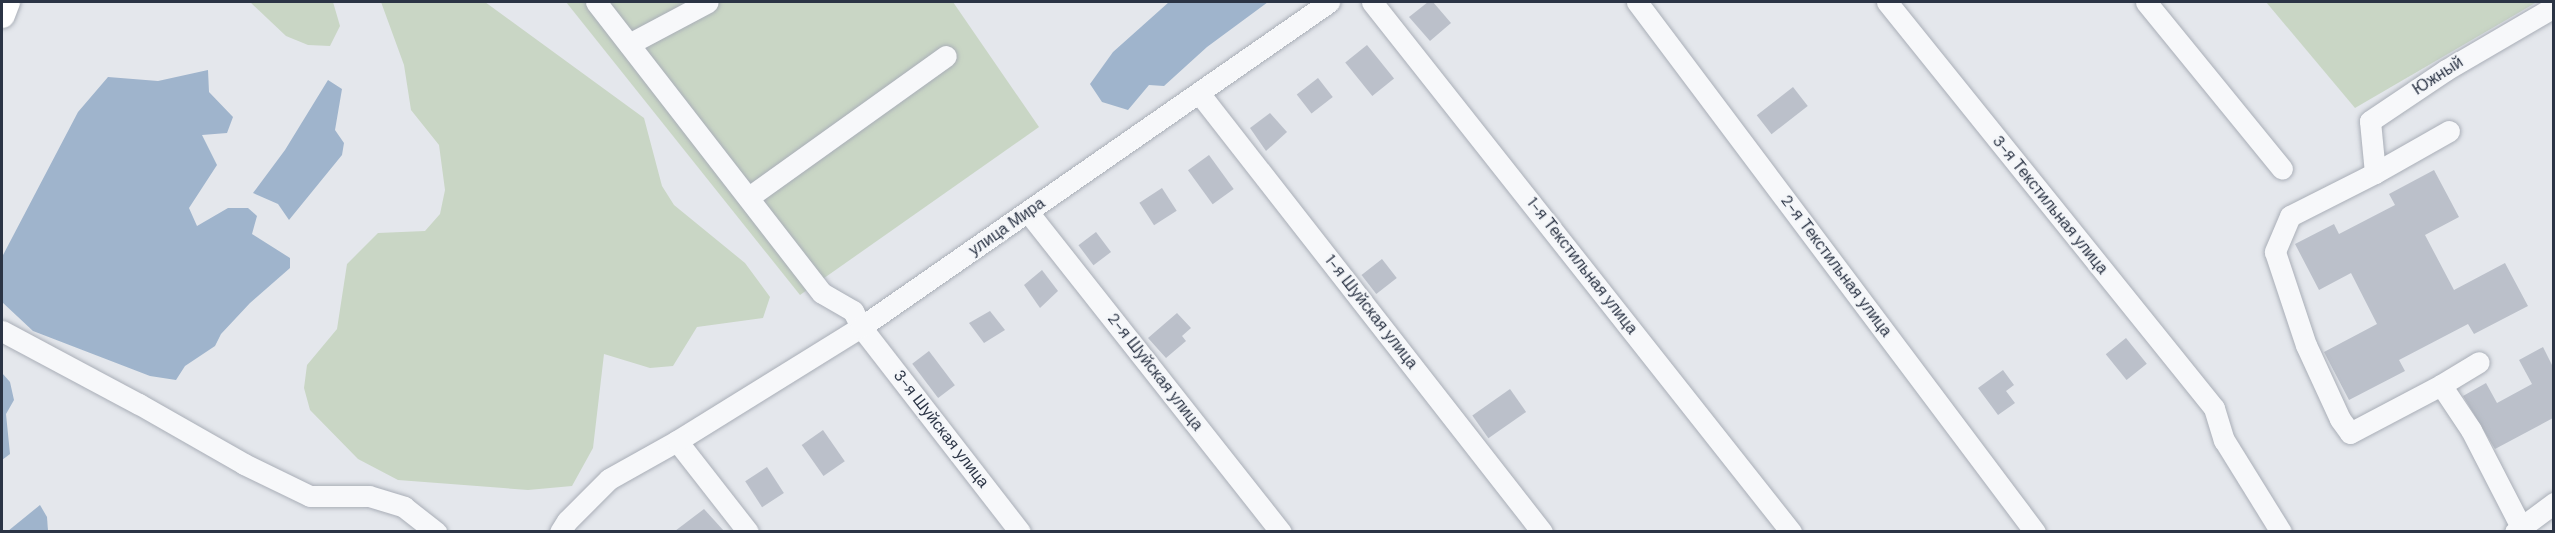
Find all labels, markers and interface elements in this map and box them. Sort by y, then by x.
street label: Южный [2409,53,2467,99]
street label: 3-я Текстильная улица [1988,132,2112,278]
street label: 2-я Текстильная улица [1776,191,1896,341]
street label: улица Мира [965,194,1049,260]
street label: 1-я Текстильная улица [1523,194,1641,338]
street label: 1-я Шуйская улица [1321,251,1421,373]
street label: 2-я Шуйская улица [1103,310,1207,434]
street label: 3-я Шуйская улица [889,366,993,492]

